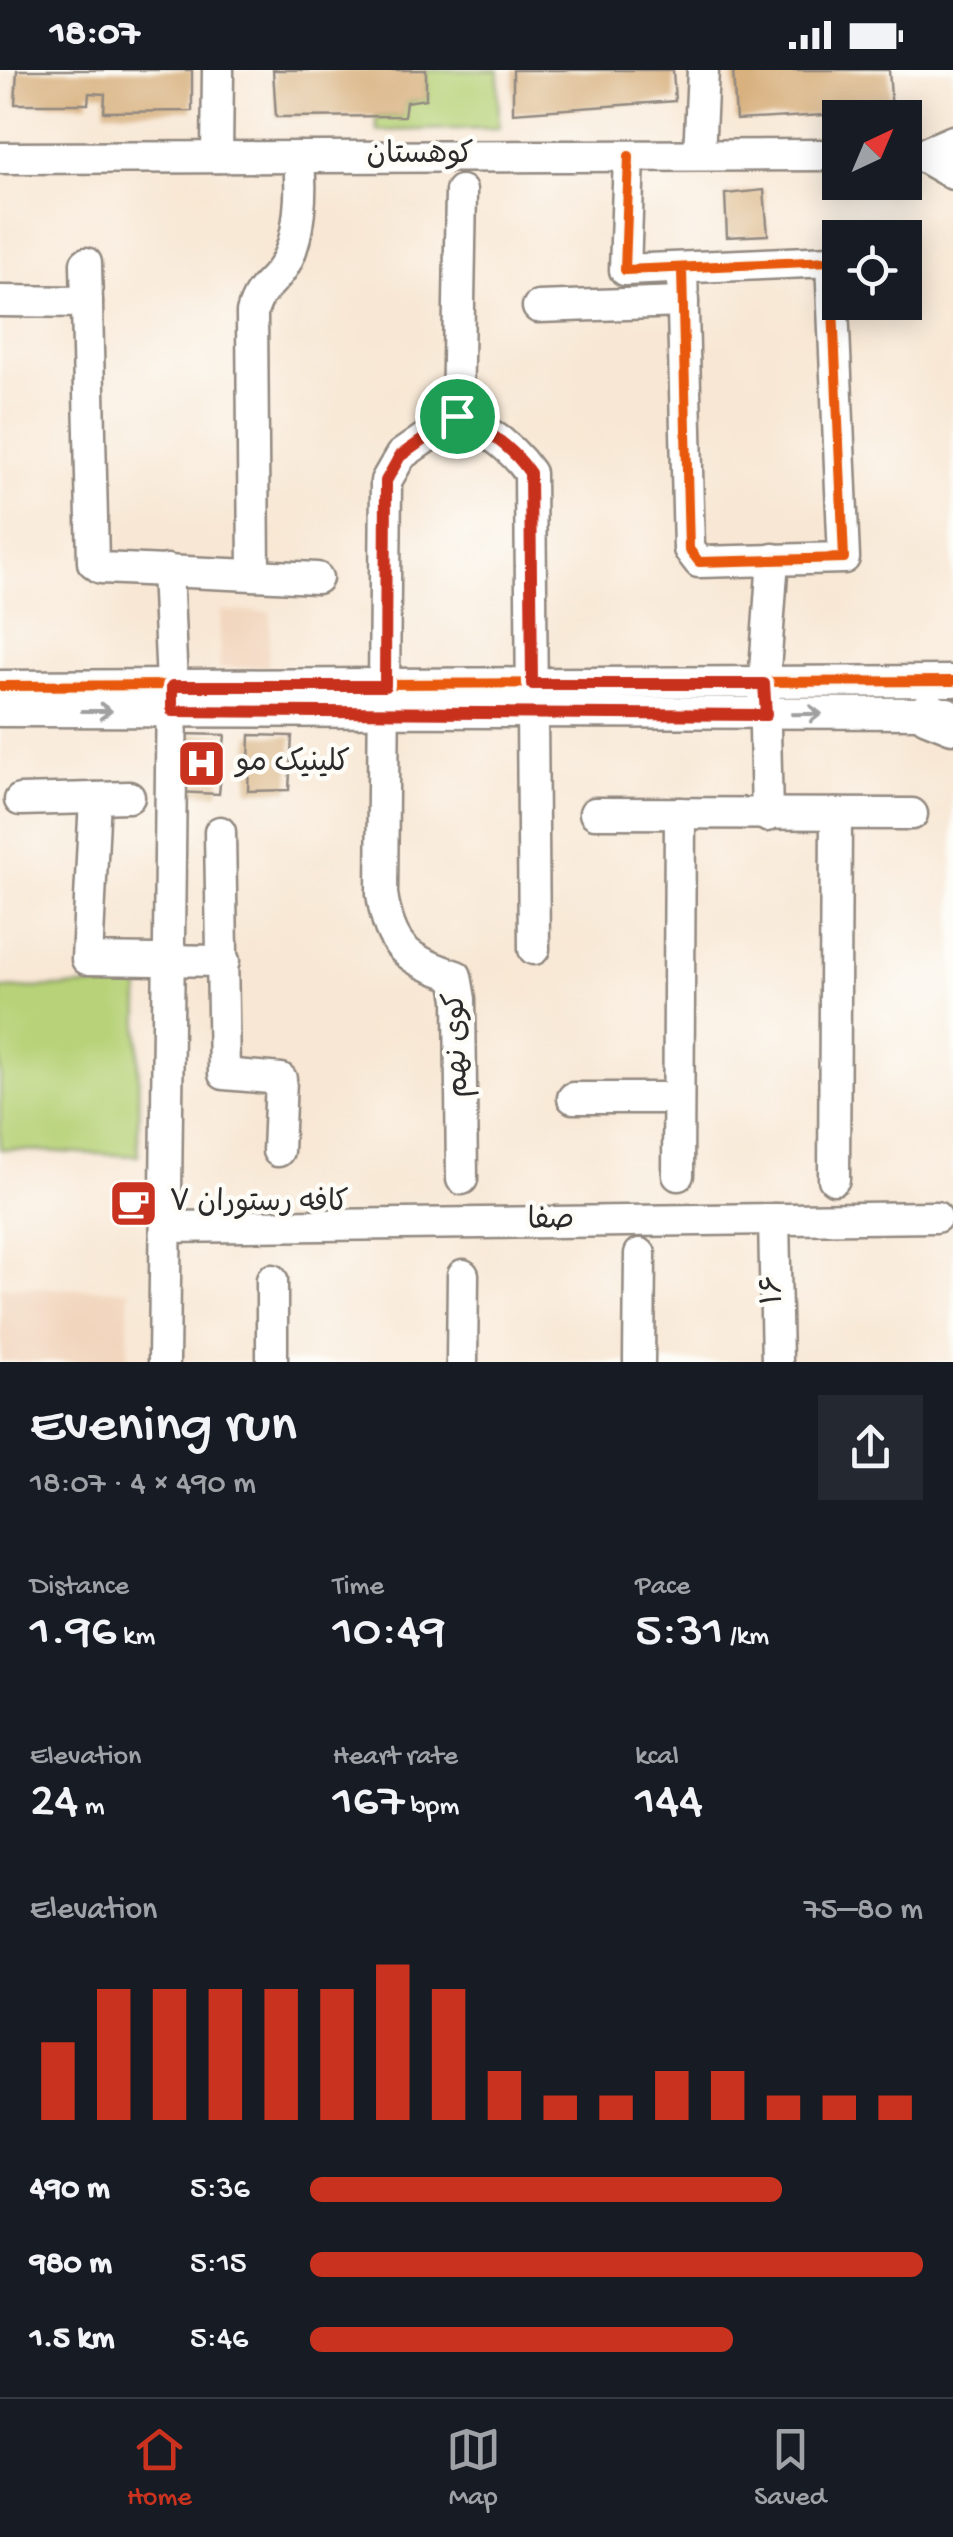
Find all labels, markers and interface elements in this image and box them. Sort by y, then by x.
text: 18:07 [50,13,139,57]
north arrow [822,100,922,200]
map controls [822,100,922,320]
street label: کوهستان [366,139,474,174]
button: locate [822,220,922,320]
pin [415,374,500,459]
icon: arrive [430,389,485,444]
one-way arrow [80,702,113,720]
one-way arrow [791,705,823,724]
hospital icon: کلینیک مو [175,738,227,790]
place label: کلینیک مو [234,747,350,782]
street label: کوی نهم [440,992,478,1098]
cafe icon: کافه رستوران ۷ [108,1178,160,1230]
place label: کافه رستوران ۷ [169,1187,349,1222]
street label: صفا [527,1204,575,1240]
street label: ۱۶ [757,1275,793,1305]
button: share [818,1395,923,1500]
text: Evening run [30,1396,297,1460]
text: 18:07 · 4 × 490 m [30,1466,256,1504]
text: Distance [30,1571,129,1604]
text: Time [333,1571,384,1604]
text: Pace [635,1571,690,1604]
text: 1.96 [30,1604,116,1663]
text: 10:49 [333,1604,446,1663]
text: 5:31 [635,1604,723,1663]
text: km [116,1621,155,1654]
text: /km [723,1621,769,1654]
text: Elevation [30,1741,141,1774]
text: Heart rate [333,1741,458,1774]
text: kcal [635,1741,679,1774]
text: 24 [30,1774,78,1833]
text: 167 [333,1774,404,1833]
text: 144 [635,1774,703,1833]
text: m [78,1791,105,1824]
text: bpm [404,1791,459,1824]
text: Elevation [30,1892,157,1930]
text: 75–80 m [804,1892,923,1930]
text: 490 m [30,2171,110,2209]
text: 5:36 [190,2171,250,2209]
text: 980 m [30,2246,112,2284]
text: 5:15 [190,2246,247,2284]
text: 1.5 km [30,2321,114,2359]
text: 5:46 [190,2321,248,2359]
tab: Home [127,2422,192,2515]
tab: Map [446,2422,501,2515]
tab: Saved [754,2422,826,2515]

